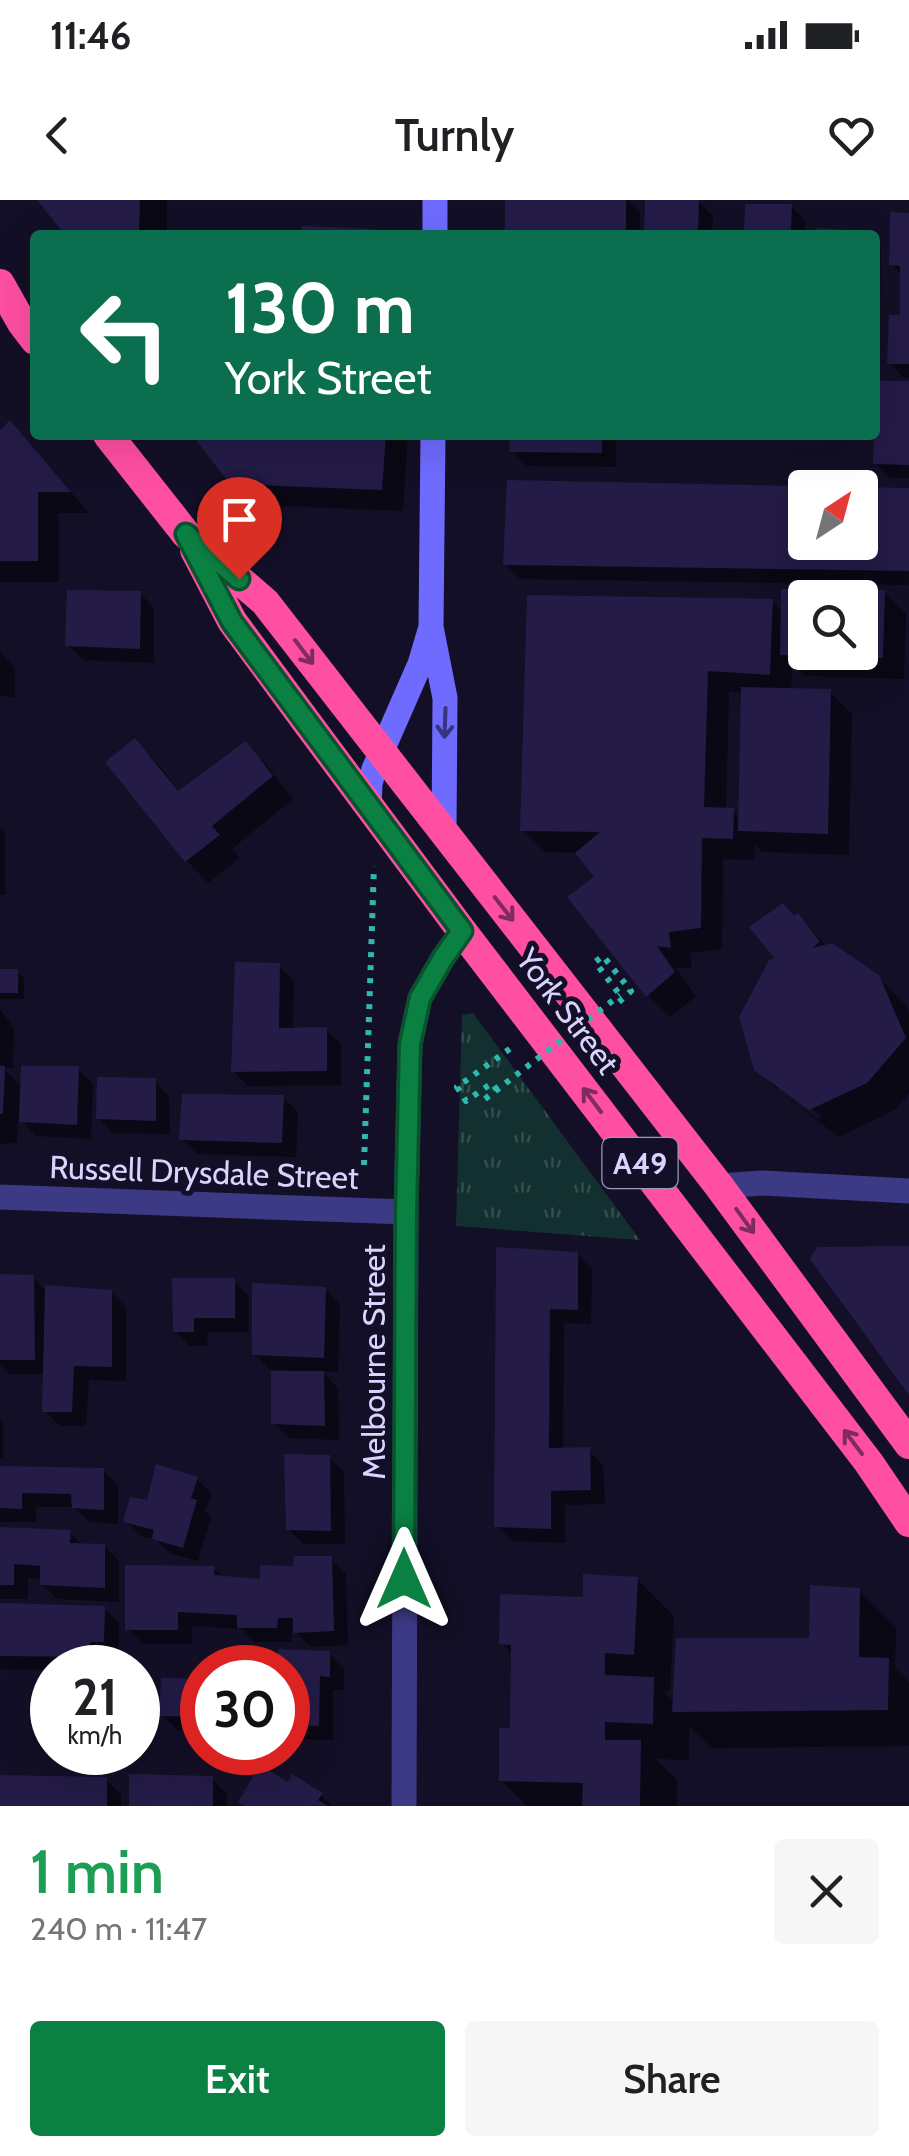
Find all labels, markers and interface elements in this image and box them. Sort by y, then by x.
text: 11:46 [50,12,131,59]
icon: back [30,108,85,163]
text: Turnly [395,108,514,162]
icon: heart [824,108,879,163]
text: 130 m [225,265,415,351]
icon: left [60,270,190,400]
text: York Street [225,351,432,405]
north arrow [788,470,878,560]
map controls [788,470,878,670]
pin [197,477,282,580]
icon: arrive [212,492,267,547]
button: search [788,580,878,670]
one-way arrow [293,638,314,665]
one-way arrow [435,706,454,738]
one-way arrow [493,895,515,921]
street label: York Street [508,940,628,1082]
one-way arrow [582,1087,603,1114]
road number: A49 [602,1138,678,1188]
street label: Russell Drysdale Street [49,1147,360,1197]
one-way arrow [734,1207,755,1235]
street label: Melbourne Street [354,1244,393,1480]
one-way arrow [843,1429,864,1456]
position arrow [352,1527,456,1631]
speed limit sign: 30 [180,1645,310,1775]
text: 21 [73,1667,117,1728]
text: km/h [68,1720,122,1750]
text: 1 min [30,1835,164,1908]
button: close [774,1839,879,1944]
text: 240 m · 11:47 [30,1909,207,1948]
button: Exit [30,2021,445,2136]
button: Share [465,2021,879,2136]

